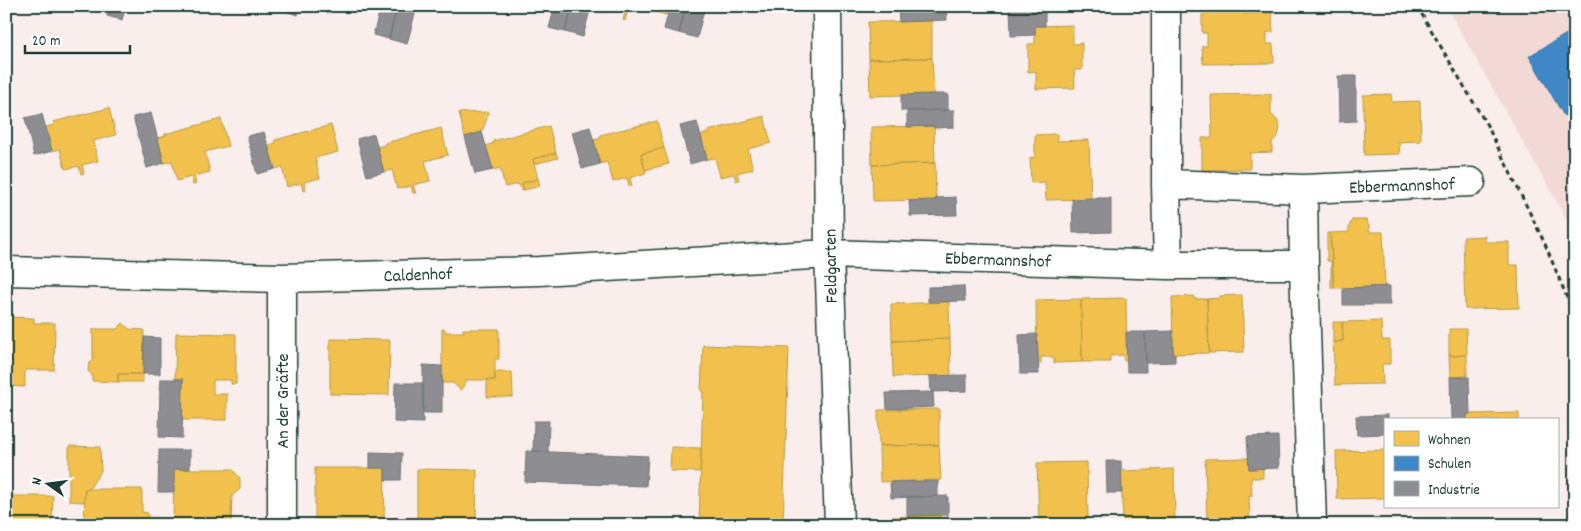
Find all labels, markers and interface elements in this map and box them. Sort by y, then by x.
scale bar [25,22,130,54]
text: 20 m [32,31,60,53]
street label: Ebbermannshof [1349,173,1456,202]
street label: Feldgarten [819,228,846,303]
street label: Ebbermannshof [945,247,1052,276]
street label: Caldenhof [383,263,454,290]
street label: An der Gräfte [272,353,297,449]
legend [1384,418,1558,508]
text: Wohnen [1428,430,1471,452]
text: Schulen [1428,454,1471,476]
north arrow [22,458,72,508]
text: N [27,475,48,487]
text: Industrie [1428,480,1480,502]

